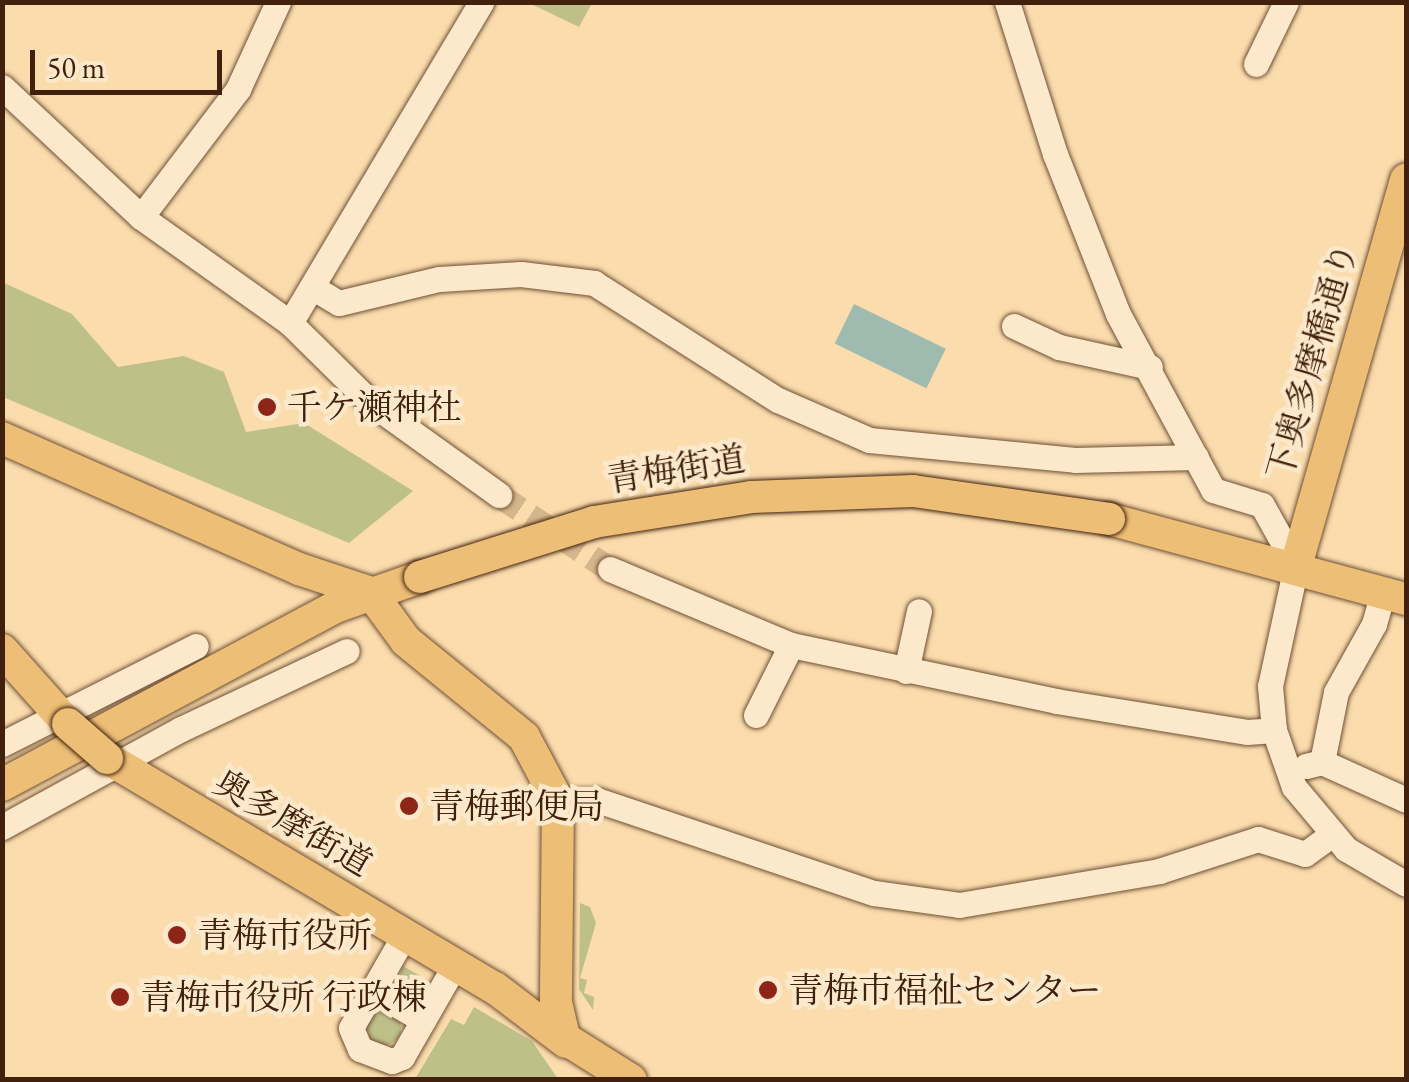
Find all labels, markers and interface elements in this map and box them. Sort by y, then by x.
scale bar [35,30,228,92]
text: 50 m [47,48,105,87]
street label: 下奥多摩橋通り [1258,237,1366,485]
place label: 千ケ瀬神社 [287,386,462,428]
marker: 千ケ瀬神社 [256,396,278,418]
street label: 青梅街道 [604,437,748,501]
street label: 奥多摩街道 [207,761,379,885]
place label: 青梅郵便局 [429,785,604,827]
marker: 青梅郵便局 [398,795,420,817]
place label: 青梅市役所 [197,914,372,956]
marker: 青梅市役所 [166,924,188,946]
place label: 青梅市福祉センター [788,969,1103,1011]
place label: 青梅市役所 行政棟 [140,976,427,1018]
marker: 青梅市福祉センター [757,979,779,1001]
marker: 青梅市役所 行政棟 [109,986,131,1008]

